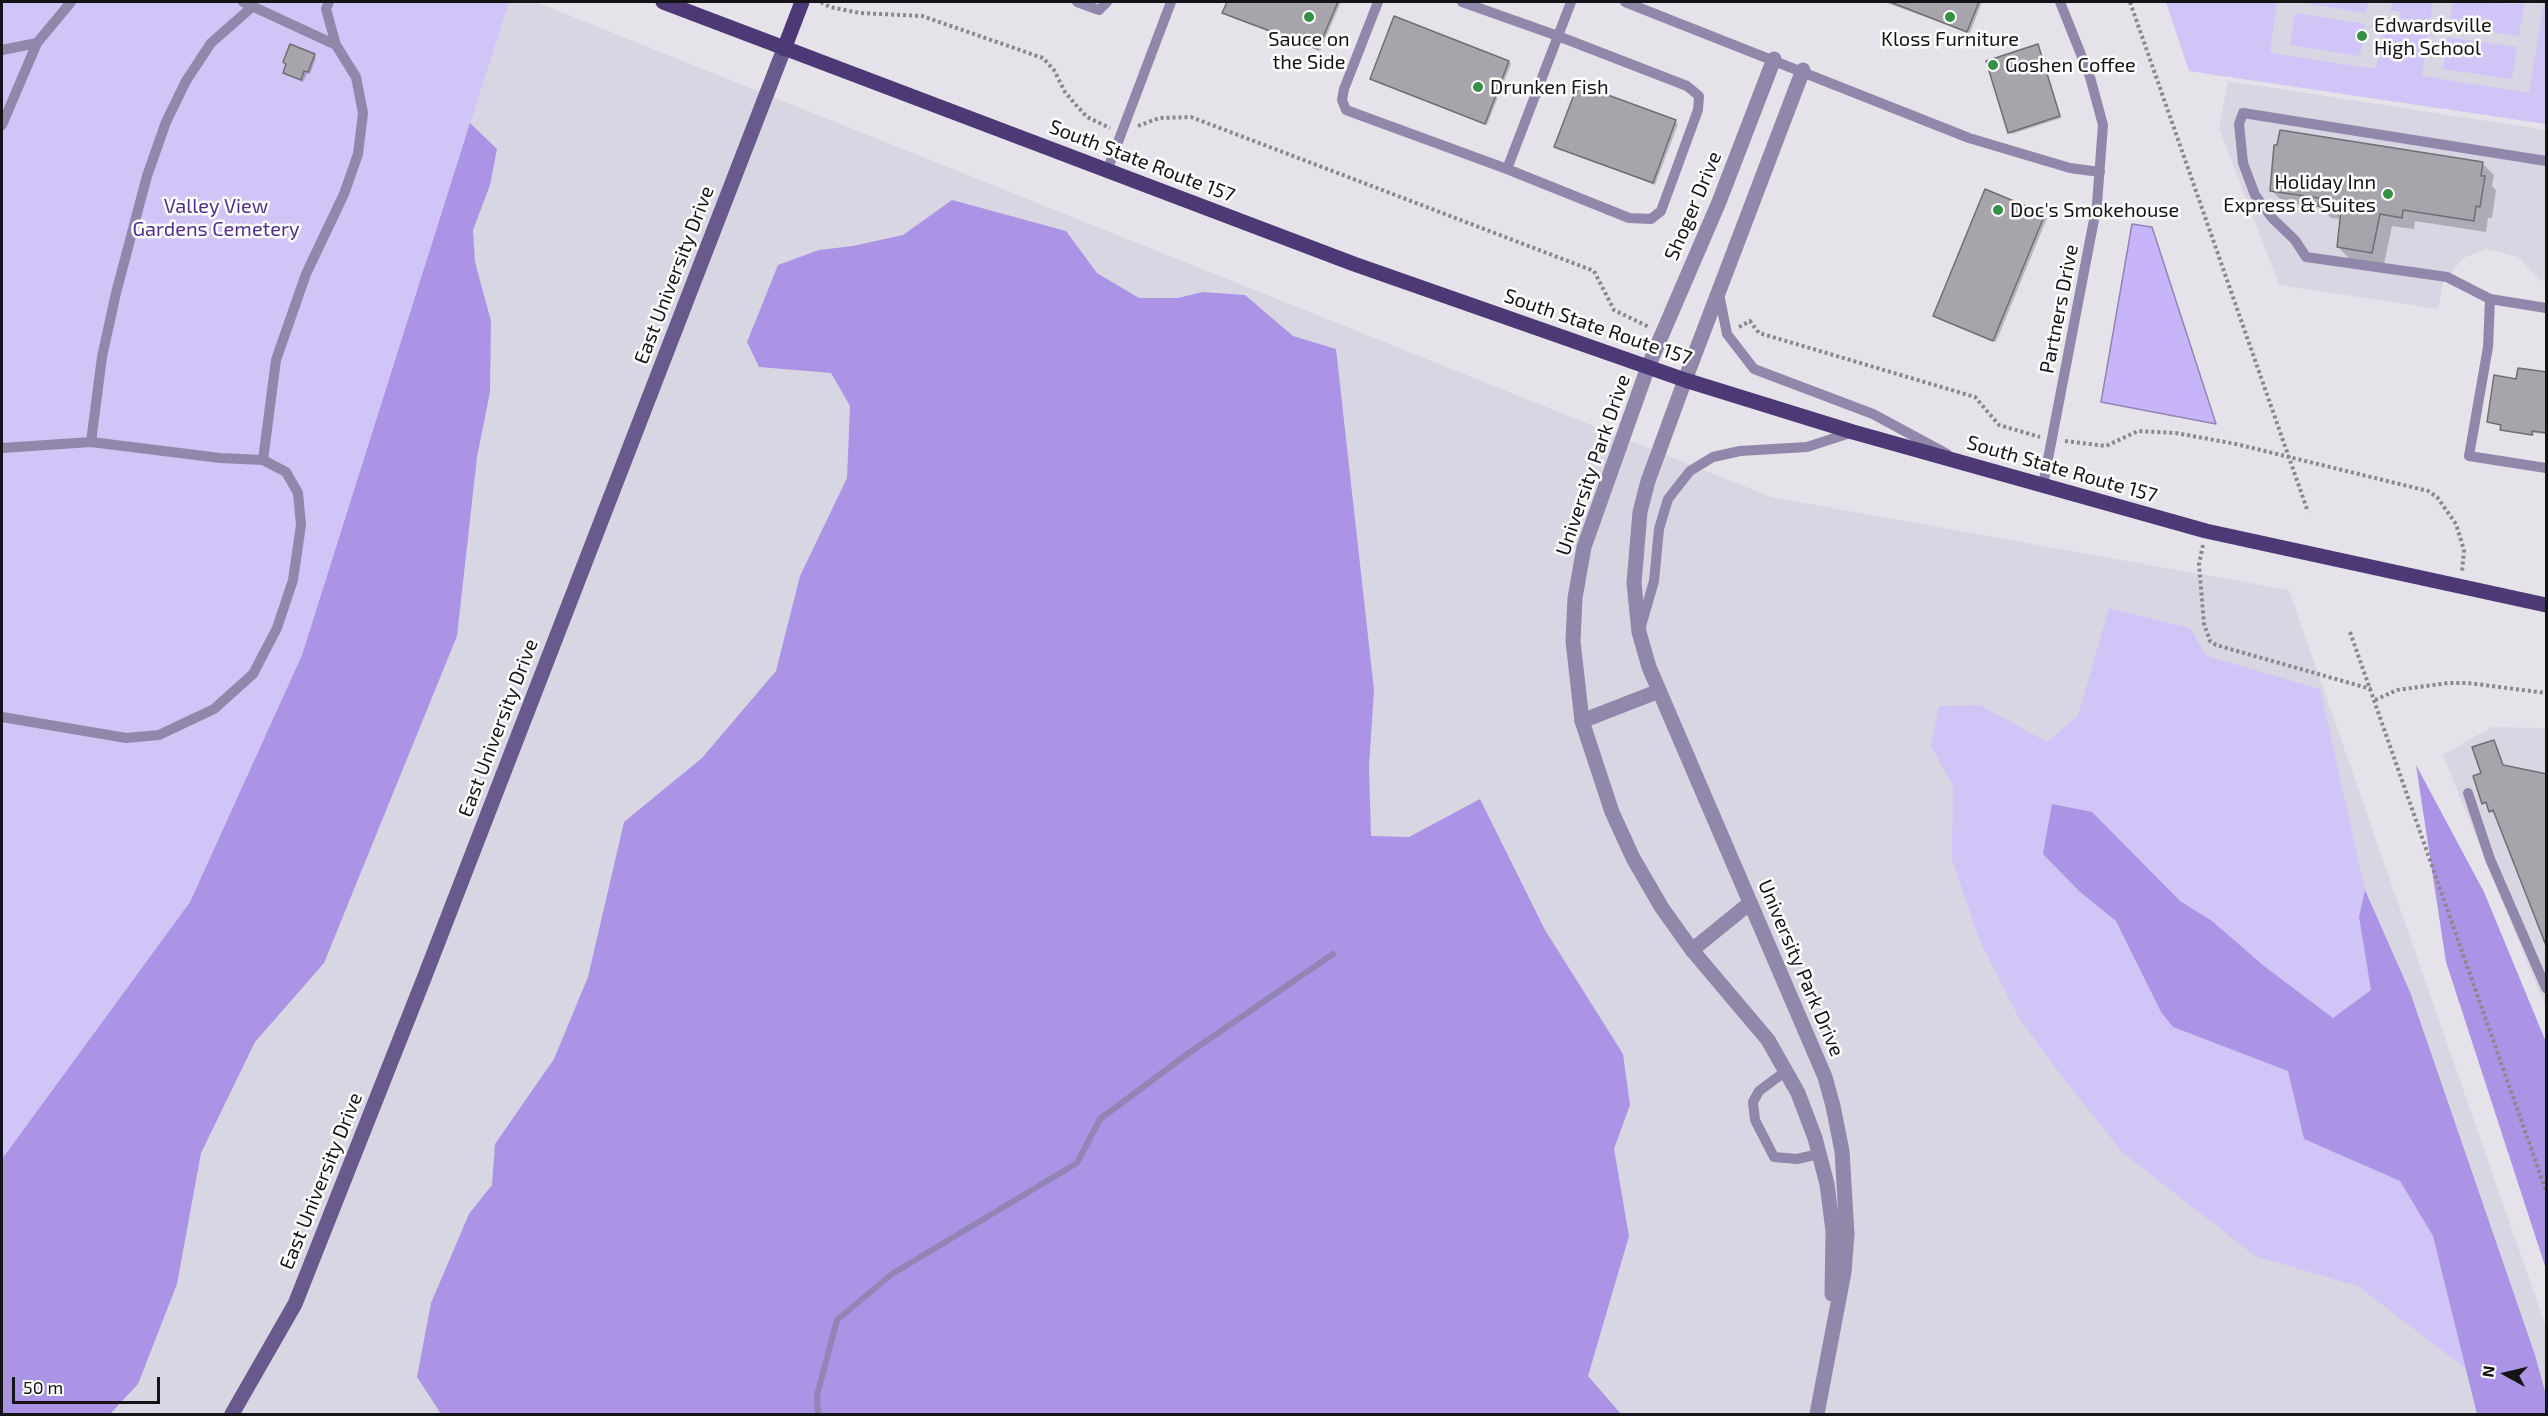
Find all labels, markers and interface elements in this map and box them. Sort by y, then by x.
marker: Sauce on the Side [1302,10,1316,24]
marker: Kloss Furniture [1943,10,1957,24]
place label: Edwardsville High School [2374,13,2492,60]
place label: Sauce on the Side [1268,27,1350,74]
place label: Kloss Furniture [1881,27,2019,51]
marker: Edwardsville High School [2355,29,2369,43]
place label: Goshen Coffee [2005,53,2136,77]
marker: Goshen Coffee [1986,58,2000,72]
place label: Drunken Fish [1490,75,1609,99]
marker: Drunken Fish [1471,80,1485,94]
street label: South State Route 157 [1046,115,1238,207]
street label: Shoger Drive [1659,148,1727,264]
place label: Holiday Inn Express & Suites [2223,170,2376,217]
street label: East University Drive [629,183,719,367]
marker: Holiday Inn Express & Suites [2381,187,2395,201]
park label: Valley View Gardens Cemetery [132,194,300,241]
place label: Doc's Smokehouse [2010,198,2179,222]
marker: Doc's Smokehouse [1991,203,2005,217]
street label: Partners Drive [2035,243,2083,375]
street label: South State Route 157 [1501,284,1695,370]
street label: University Park Drive [1551,371,1635,559]
street label: South State Route 157 [1964,430,2160,508]
street label: East University Drive [453,636,543,820]
street label: University Park Drive [1753,876,1849,1060]
street label: East University Drive [275,1089,367,1273]
north arrow [2476,1344,2536,1404]
text: N [2477,1364,2498,1378]
scale bar [15,1365,164,1403]
text: 50 m [23,1376,63,1398]

